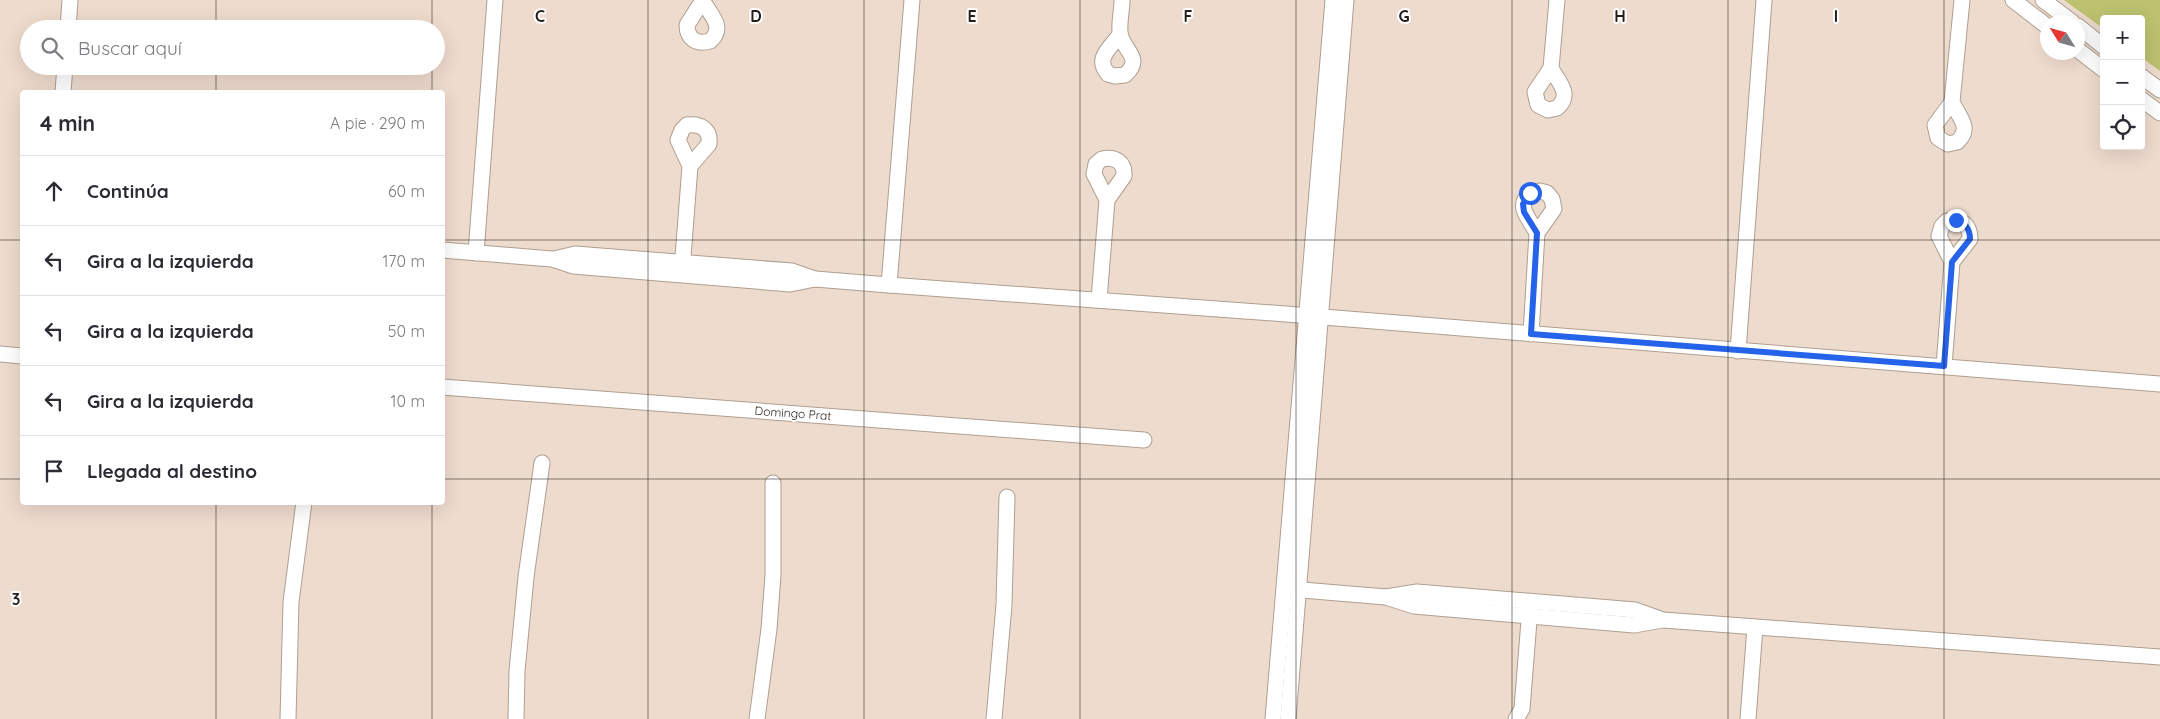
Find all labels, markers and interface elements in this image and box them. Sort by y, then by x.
text: C [535,6,545,26]
text: D [750,6,762,26]
text: E [967,6,977,26]
text: F [1184,6,1193,26]
text: G [1398,6,1410,26]
text: H [1614,6,1626,26]
text: I [1834,6,1838,26]
north arrow [2040,15,2085,60]
map controls [2100,15,2145,150]
button: + [2100,15,2145,60]
search box [20,20,445,75]
icon: search [38,34,66,62]
text: Buscar aquí [78,36,182,60]
button: − [2100,60,2145,105]
button: locate [2100,105,2145,150]
text: 4 min [40,110,95,136]
text: A pie · 290 m [330,113,425,133]
icon: ahead [40,177,68,205]
text: Continúa [87,179,169,203]
text: 60 m [388,181,425,201]
route start [1519,182,1542,205]
route end [1945,209,1968,232]
icon: left [40,247,68,275]
text: Gira a la izquierda [87,249,254,273]
text: 170 m [382,251,425,271]
icon: left [40,317,68,345]
text: Gira a la izquierda [87,319,254,343]
text: 50 m [388,321,425,341]
icon: left [40,387,68,415]
text: Gira a la izquierda [87,389,254,413]
text: 10 m [391,391,425,411]
street label: Domingo Prat [754,403,832,423]
icon: arrive [40,457,68,485]
text: Llegada al destino [87,459,257,483]
text: 3 [12,589,20,609]

